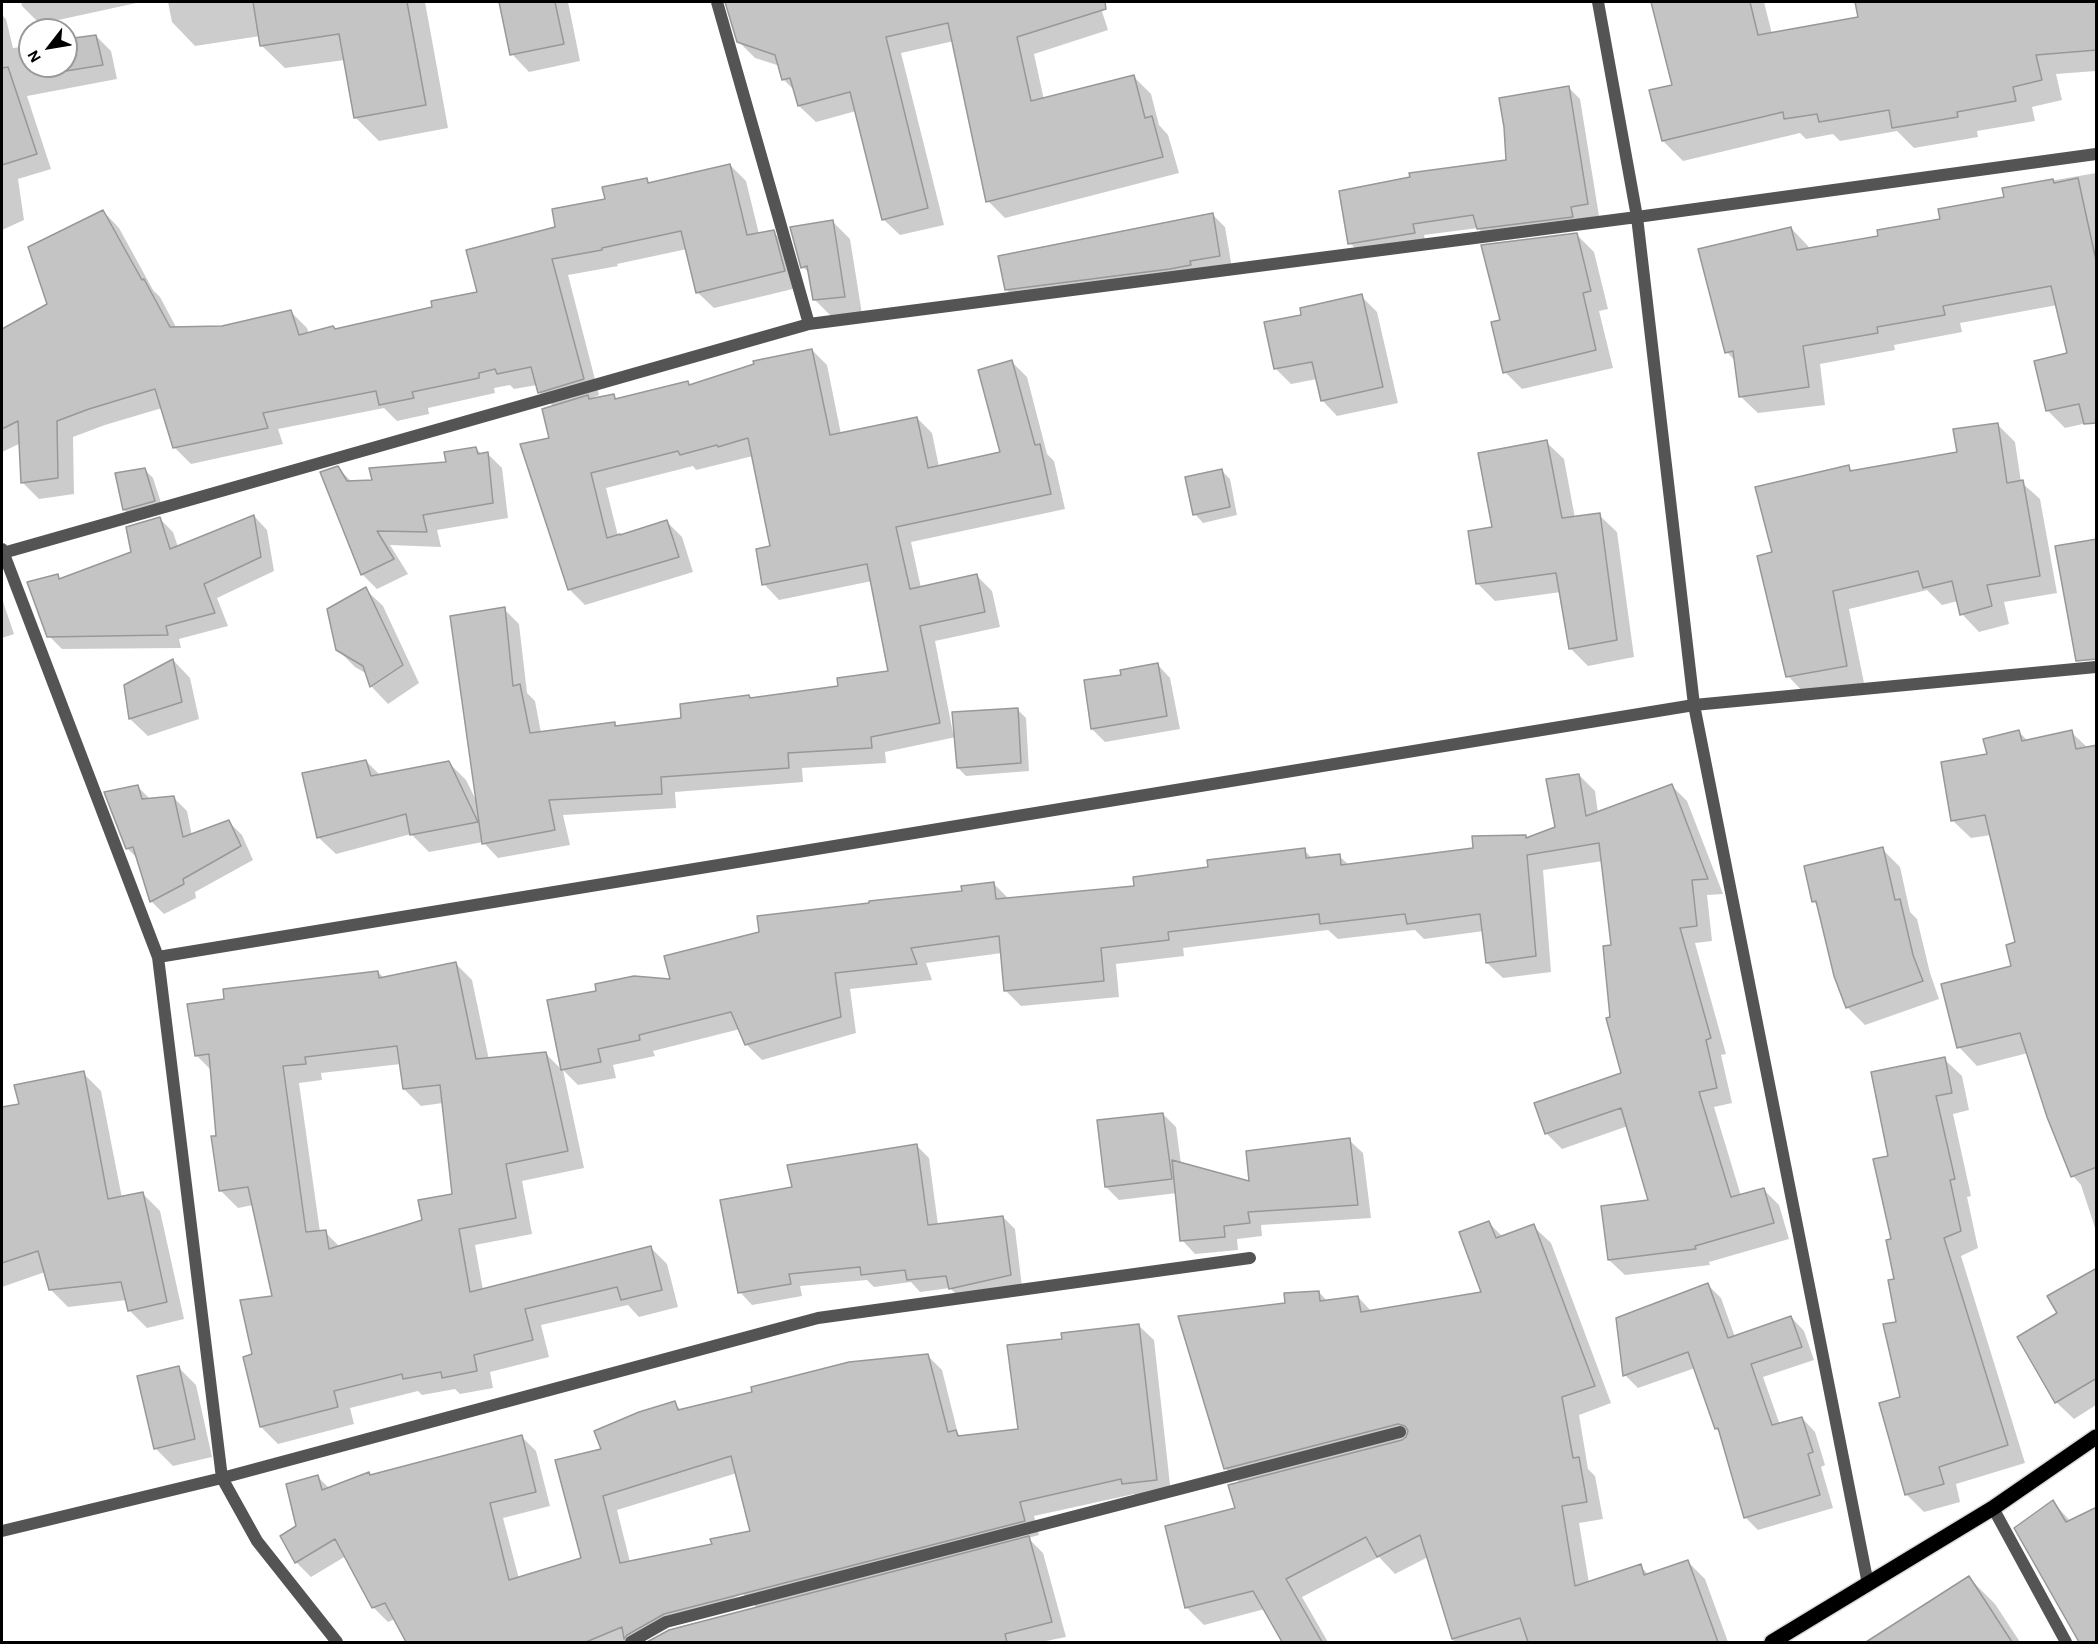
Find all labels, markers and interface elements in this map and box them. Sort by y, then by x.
north arrow [18,18,78,78]
text: N [25,47,44,65]

